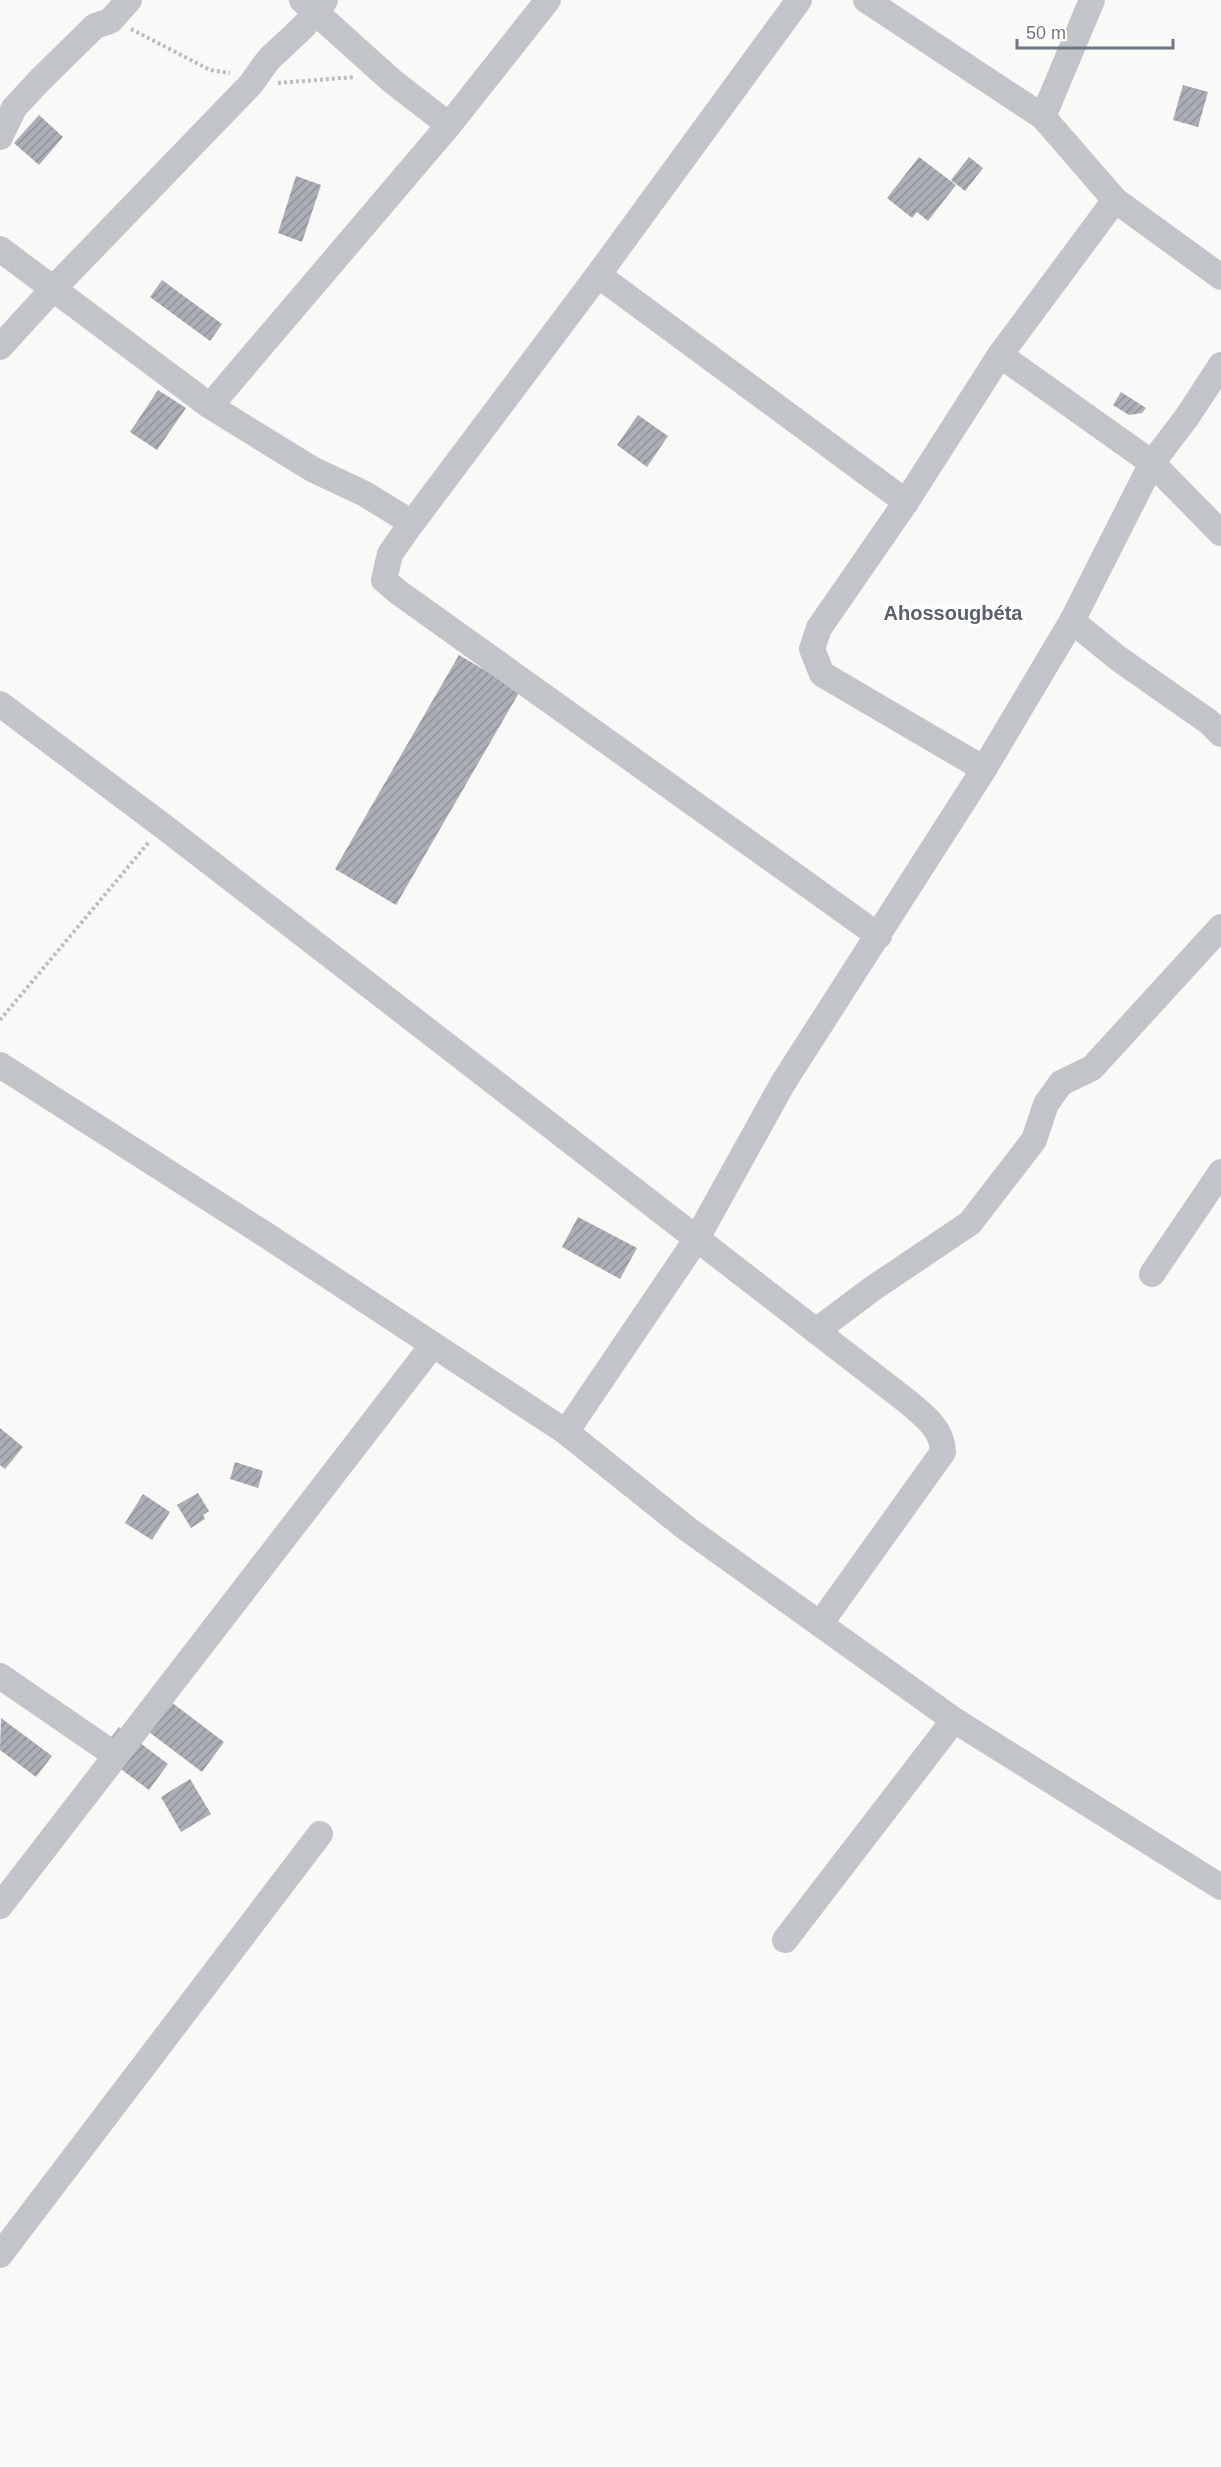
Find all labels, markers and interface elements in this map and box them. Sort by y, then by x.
scale bar [1017,12,1173,50]
text: 50 m [1026,23,1066,43]
district label: Ahossougbéta [884,602,1023,624]

